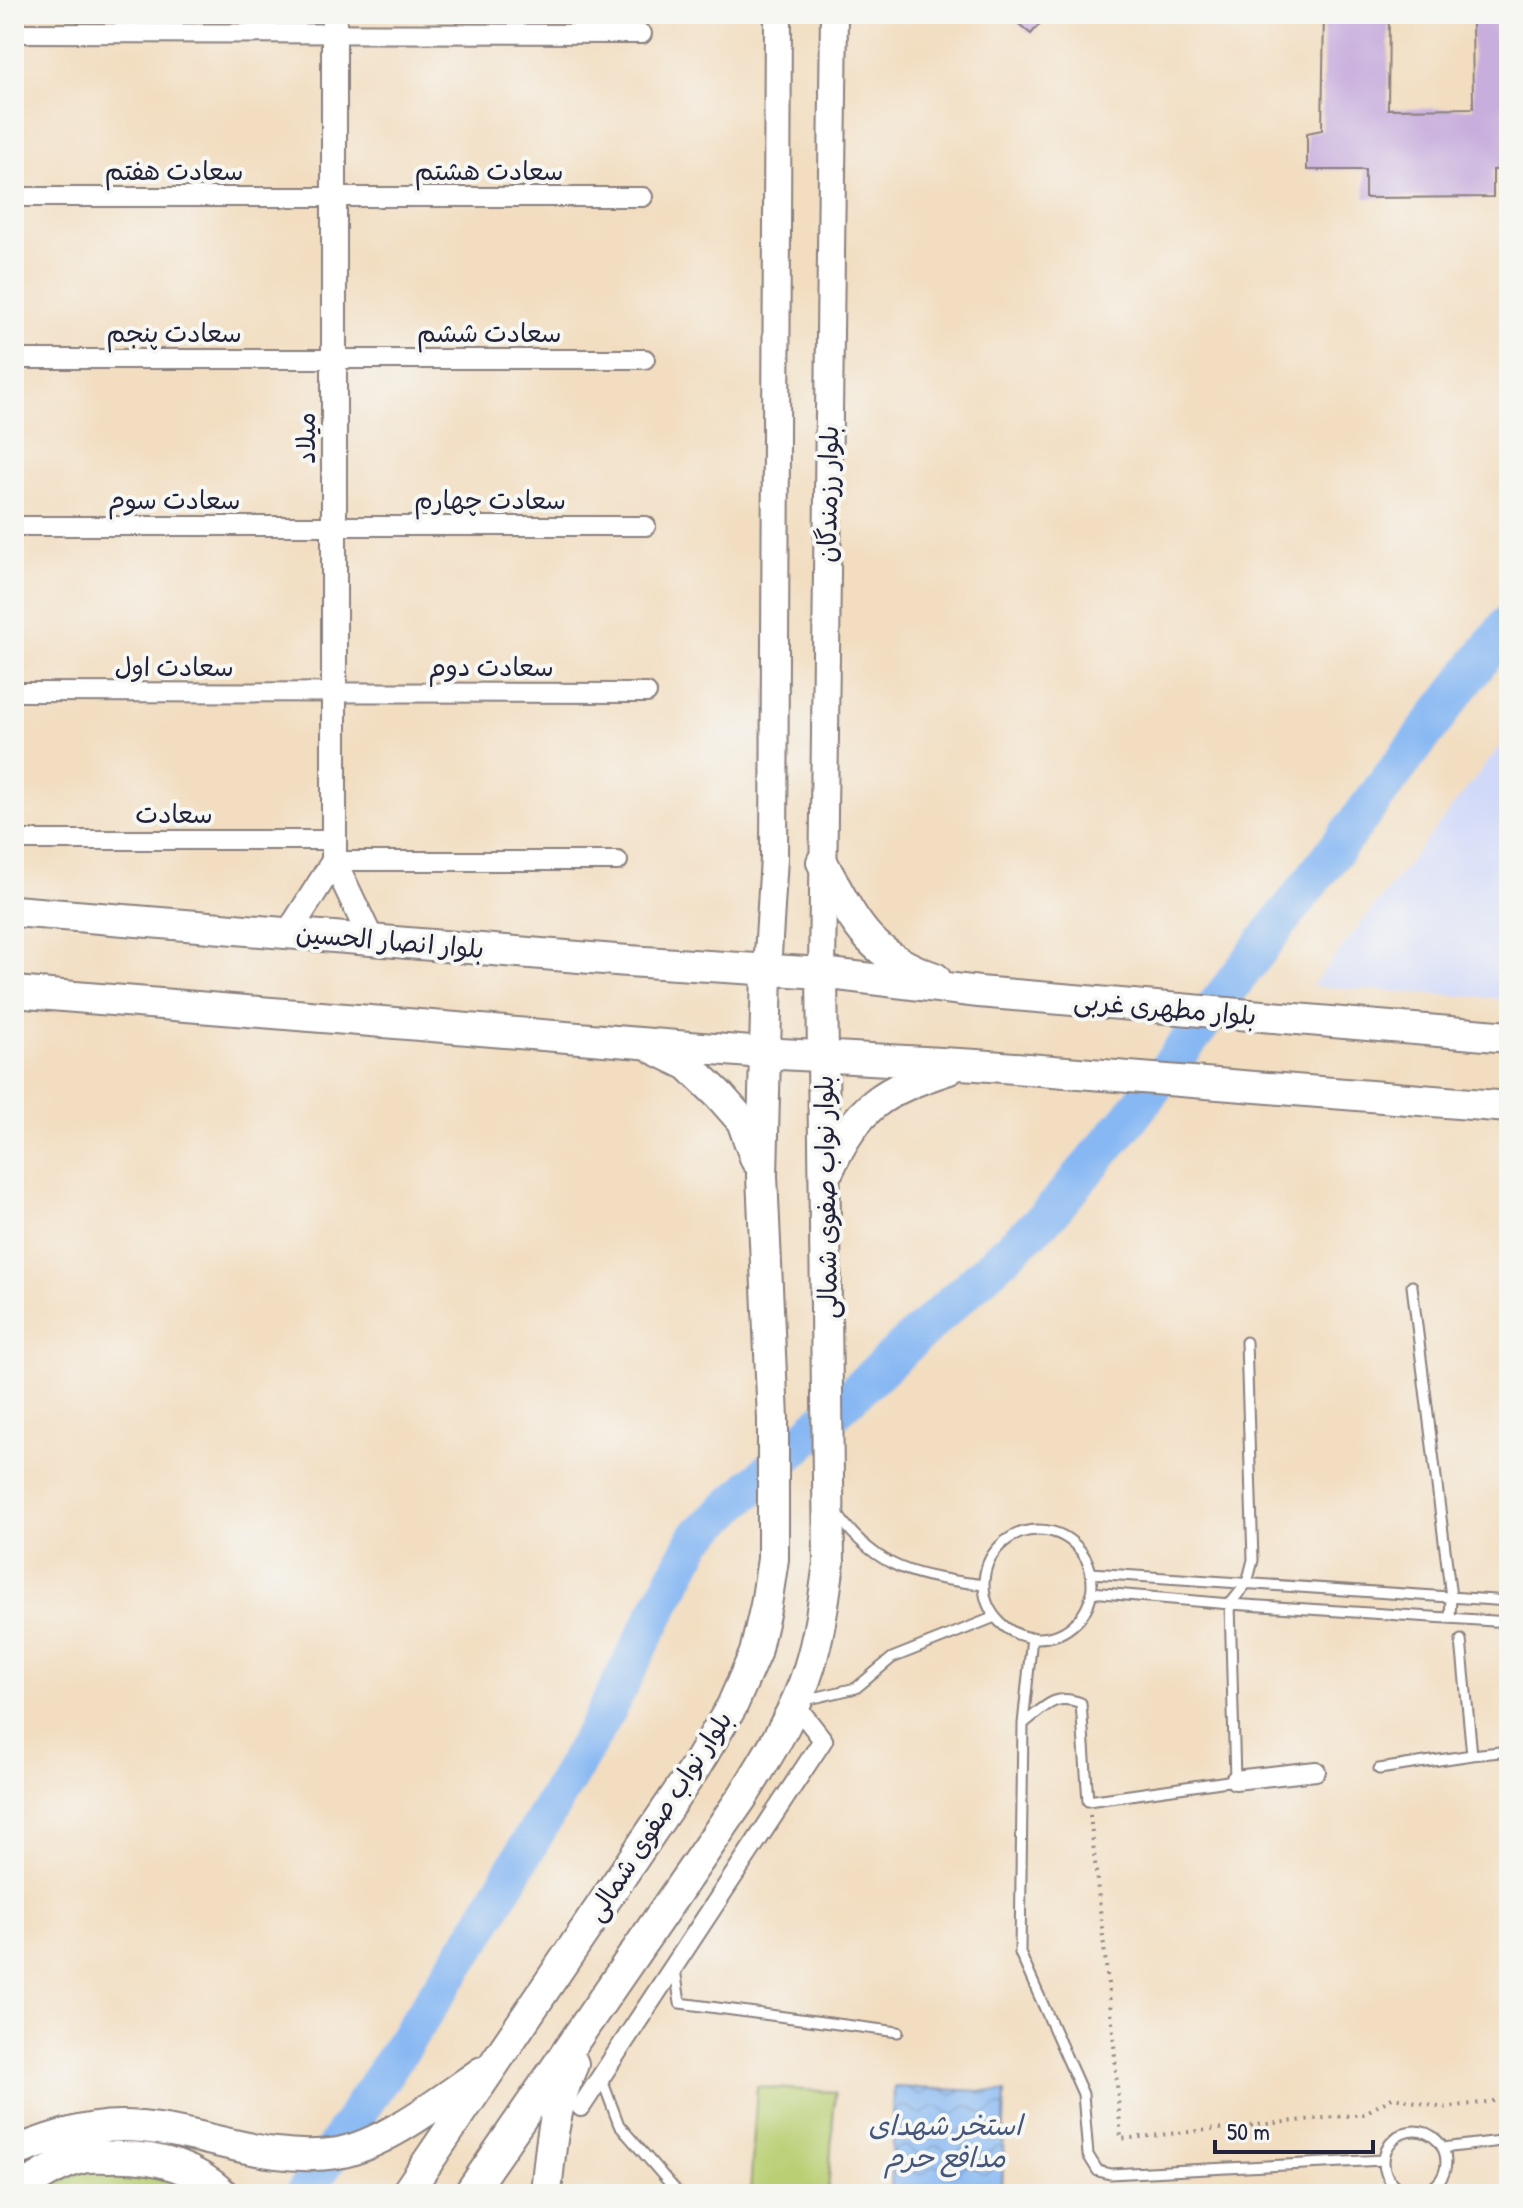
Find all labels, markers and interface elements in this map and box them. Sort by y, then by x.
street label: سعادت هفتم [104,153,244,191]
street label: سعادت هشتم [414,153,564,191]
street label: سعادت پنجم [106,315,242,353]
street label: سعادت ششم [417,315,561,353]
street label: میلاد [288,412,323,464]
street label: بلوار رزمندگان [809,425,846,563]
street label: سعادت سوم [108,482,240,520]
street label: سعادت چهارم [414,482,566,520]
street label: سعادت اول [114,649,234,684]
street label: سعادت دوم [428,649,554,687]
street label: سعادت [135,796,213,831]
street label: بلوار انصار الحسین [295,915,486,966]
street label: بلوار مطهری غربی [1072,982,1258,1033]
street label: بلوار نواب صفوی شمالی [806,1075,845,1319]
street label: بلوار نواب صفوی شمالی [577,1704,740,1928]
scale bar [1215,2104,1373,2154]
water label: استخر شهدای مدافع حرم [868,2106,1026,2179]
text: 50 m [1227,2115,1270,2147]

